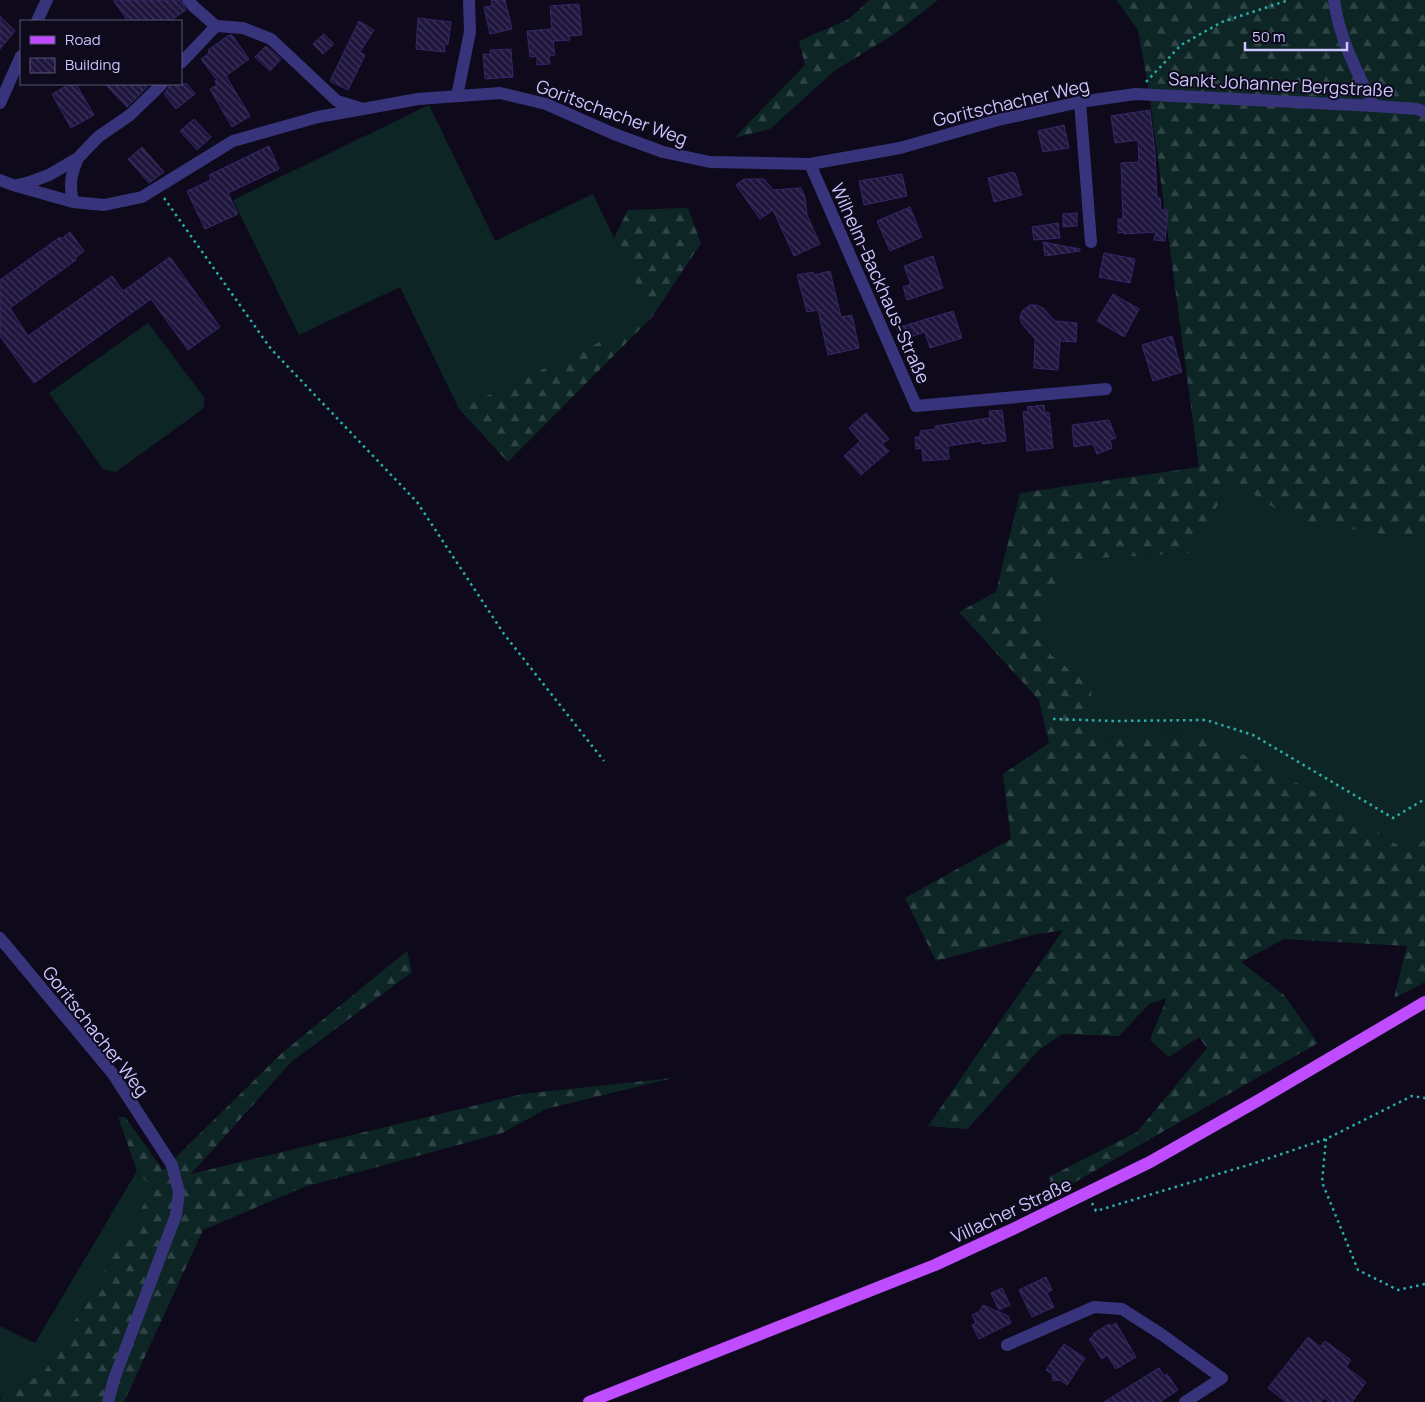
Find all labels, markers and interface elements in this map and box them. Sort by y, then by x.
legend [20,20,182,85]
scale bar [1245,20,1348,52]
text: 50 m [1252,26,1286,47]
text: Road [65,29,101,50]
text: Building [65,54,120,75]
street label: Sankt Johanner Bergstraße [1168,66,1394,102]
street label: Goritschacher Weg [931,72,1091,132]
street label: Goritschacher Weg [533,73,691,151]
street label: Wilhelm-Backhaus-Straße [826,179,936,387]
street label: Goritschacher Weg [37,961,155,1101]
street label: Villacher Straße [947,1172,1075,1248]

